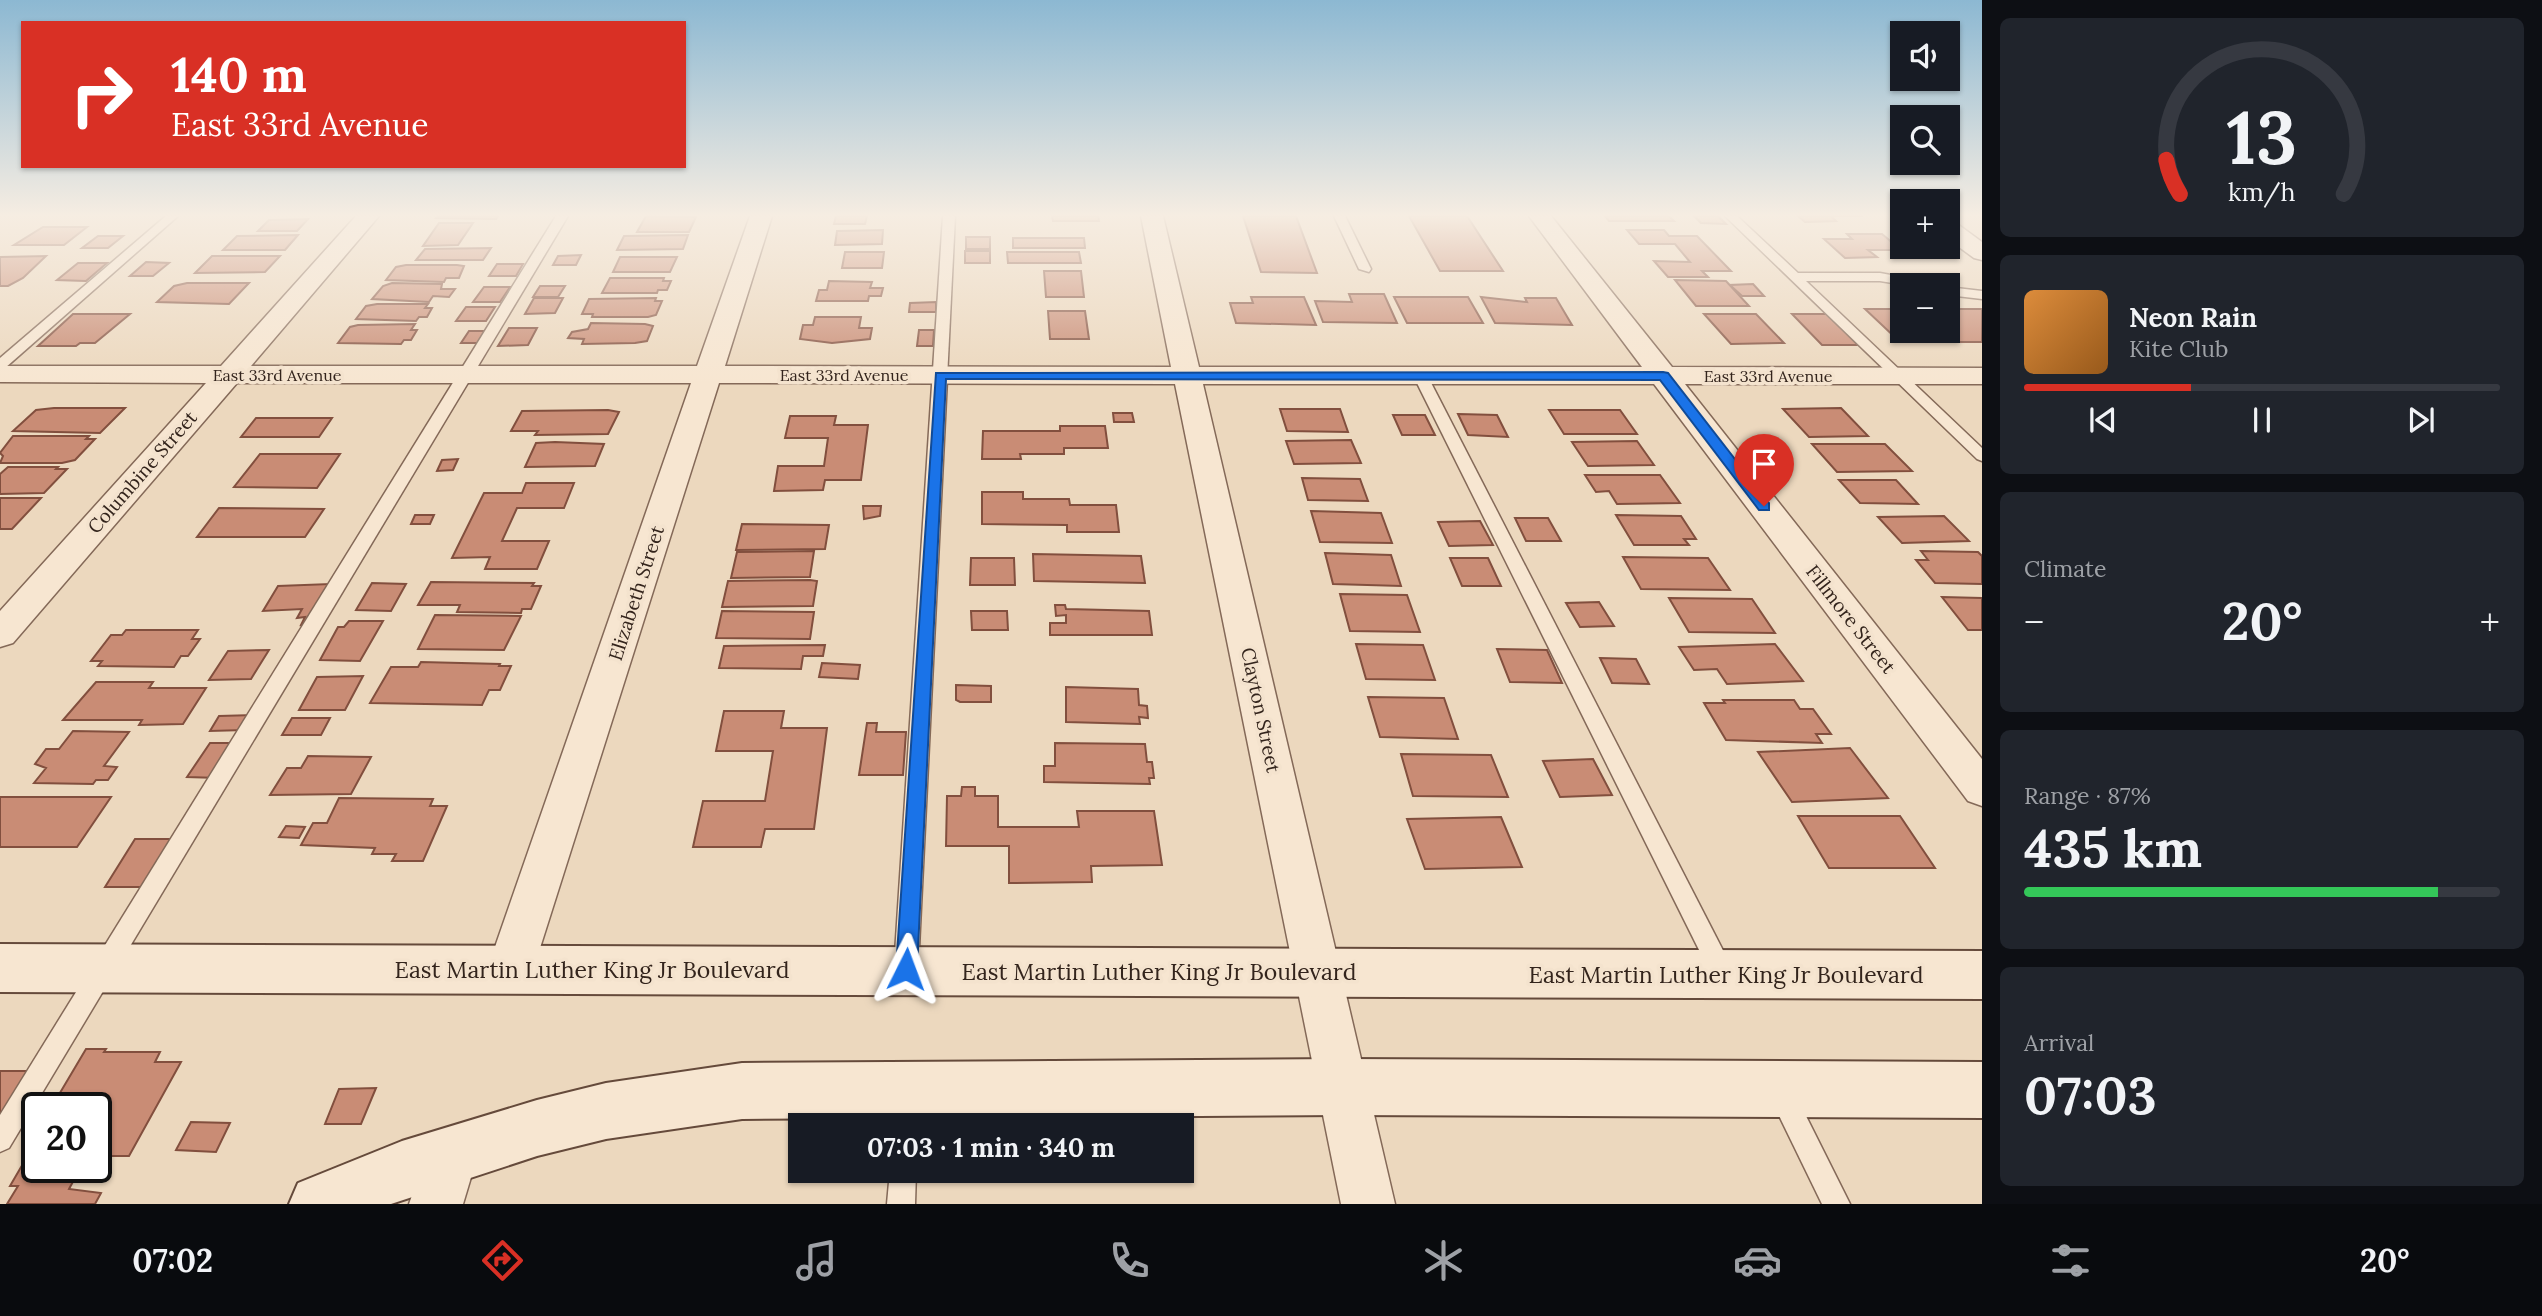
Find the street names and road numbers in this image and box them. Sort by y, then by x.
street label: East 33rd Avenue [213,365,342,385]
street label: East 33rd Avenue [780,365,909,385]
street label: East 33rd Avenue [1704,366,1833,386]
street label: Columbine Street [82,405,202,538]
street label: Elizabeth Street [603,522,669,664]
street label: Fillmore Street [1801,560,1901,679]
street label: Clayton Street [1236,645,1286,775]
street label: East Martin Luther King Jr Boulevard [395,955,790,984]
street label: East Martin Luther King Jr Boulevard [962,957,1357,986]
street label: East Martin Luther King Jr Boulevard [1529,960,1924,989]

